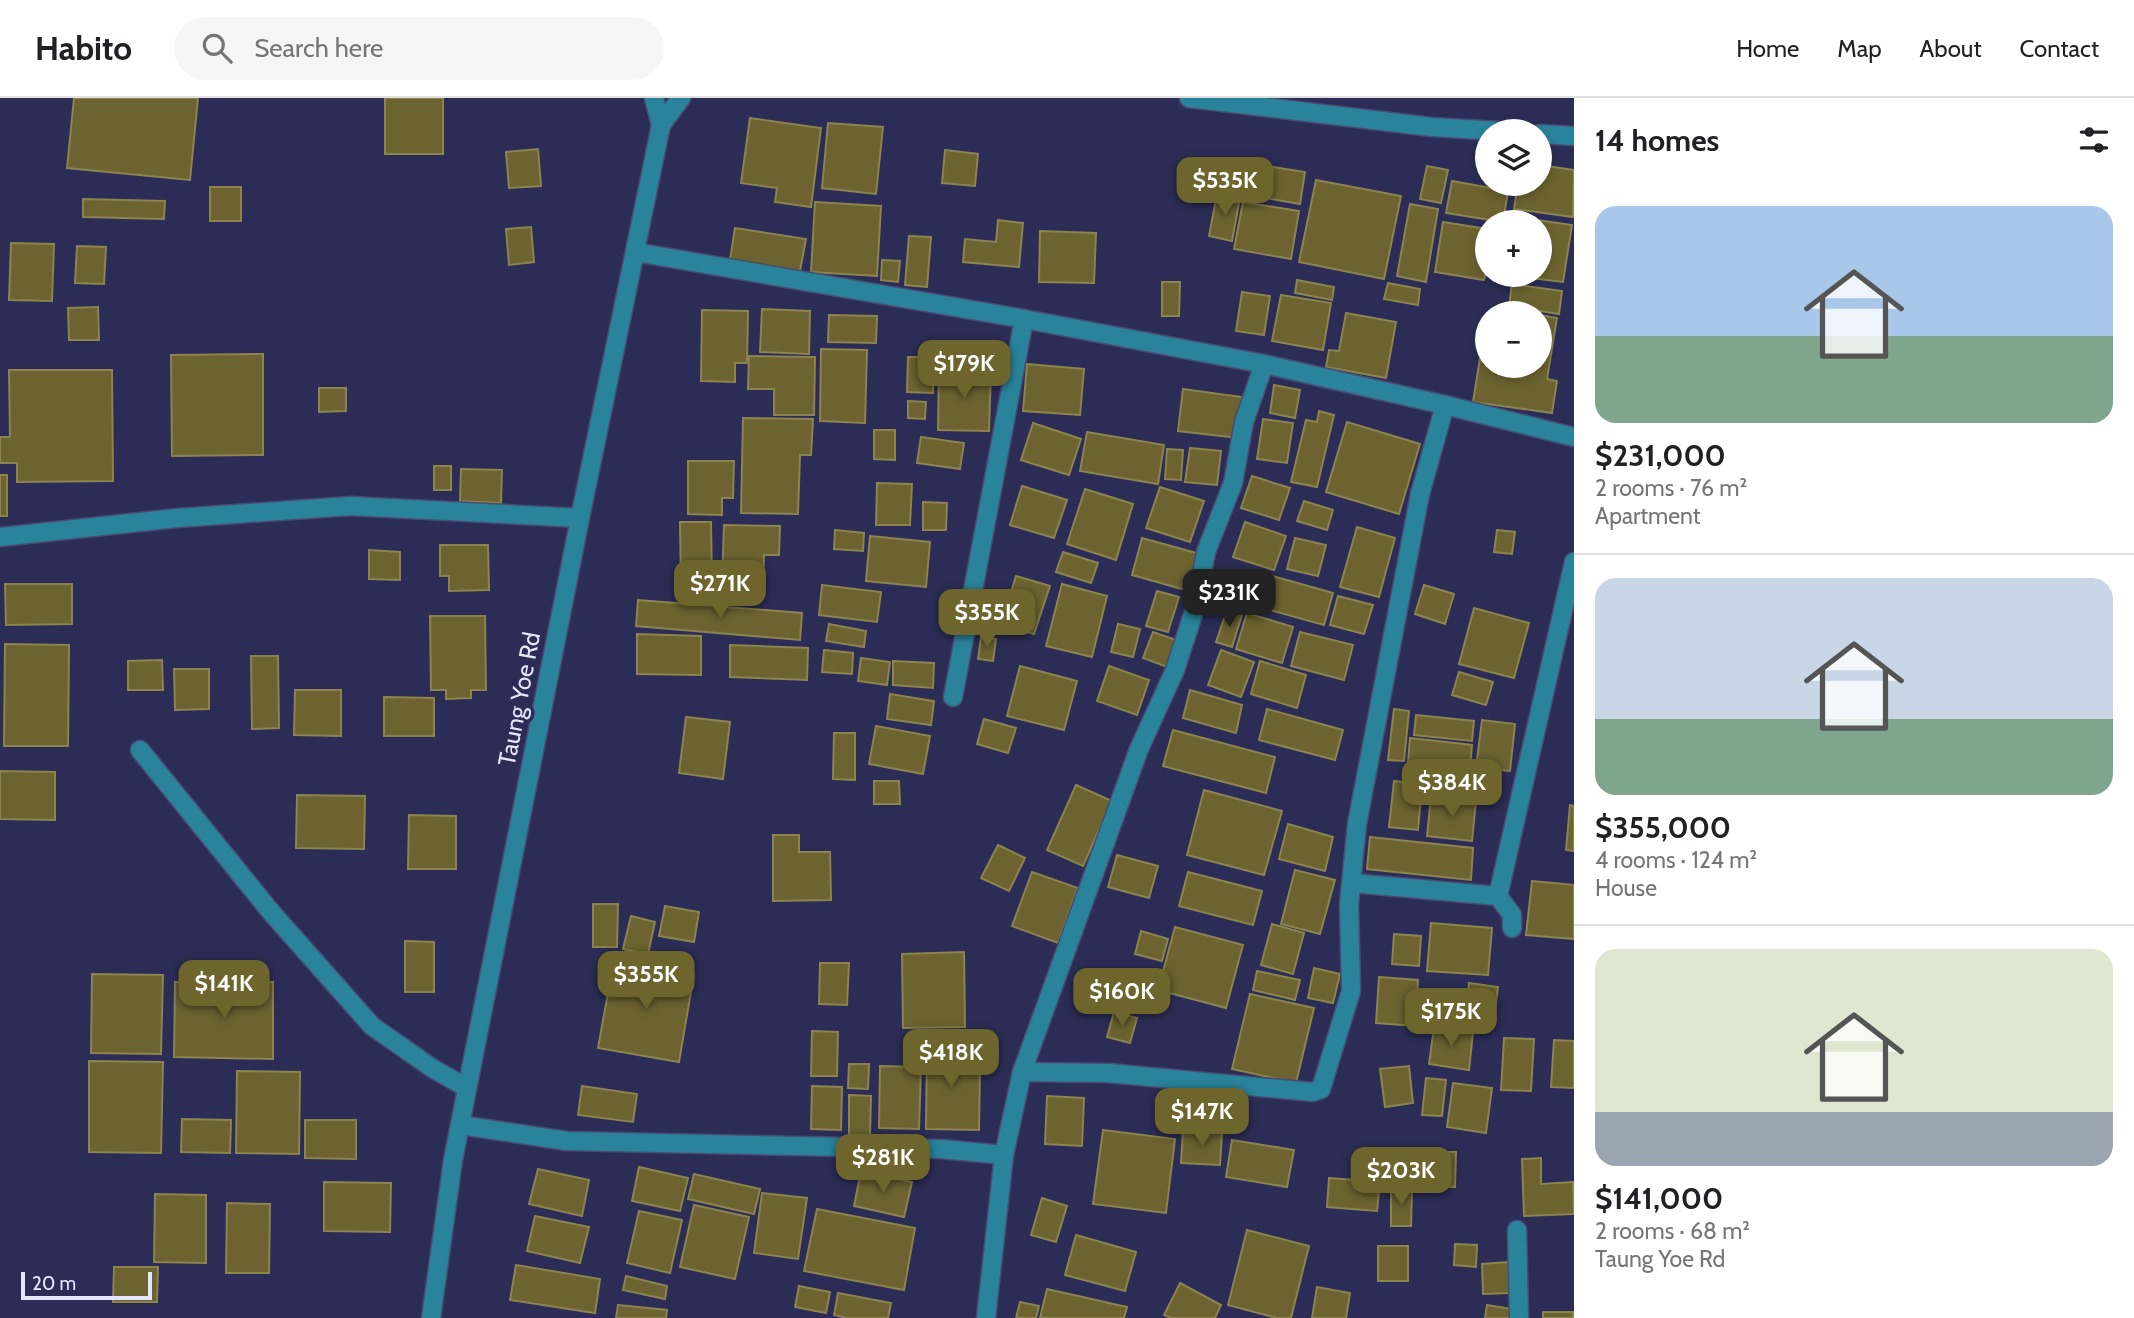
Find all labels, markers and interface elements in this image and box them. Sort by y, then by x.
search box [174,17,664,80]
text: Habito [35,28,132,68]
icon: search [198,29,236,67]
text: Search here [254,32,383,64]
text: Home [1736,34,1799,63]
text: Map [1837,34,1882,63]
text: About [1920,34,1982,63]
text: Contact [2020,34,2099,63]
map controls [1475,119,1552,378]
button: layers [1475,119,1552,196]
icon: filters [2075,121,2113,159]
text: 14 homes [1595,122,1719,159]
pin: $535K [1176,158,1274,217]
text: $535K [1193,166,1257,194]
button: + [1475,210,1552,287]
icon: home [1791,251,1917,377]
button: − [1475,301,1552,378]
pin: $179K [915,341,1013,400]
text: $179K [934,349,994,377]
text: $231,000 [1595,437,1726,474]
text: 2 rooms · 76 m² [1595,474,1747,502]
text: Apartment [1595,502,1700,530]
pin: $271K [671,560,769,620]
text: $271K [690,569,750,597]
pin: $231K [1180,570,1278,629]
text: $231K [1199,578,1259,606]
pin: $355K [938,589,1036,649]
text: $355K [955,598,1019,626]
icon: home [1791,623,1917,749]
street label: Taung Yoe Rd [492,629,546,769]
pin: $384K [1403,760,1501,819]
text: $384K [1418,768,1486,796]
text: $355,000 [1595,809,1731,846]
text: 4 rooms · 124 m² [1595,846,1757,874]
text: House [1595,874,1657,902]
pin: $355K [597,951,695,1011]
pin: $141K [175,960,273,1020]
text: $355K [614,960,678,988]
pin: $160K [1073,968,1171,1028]
text: $141K [195,969,253,997]
text: $160K [1089,977,1155,1005]
pin: $175K [1402,988,1500,1048]
icon: home [1791,994,1917,1120]
text: $175K [1421,997,1481,1025]
pin: $418K [902,1030,1000,1089]
text: $418K [919,1038,983,1066]
pin: $147K [1153,1088,1251,1148]
text: $147K [1171,1097,1233,1125]
pin: $281K [834,1134,932,1194]
text: $281K [852,1143,914,1171]
pin: $203K [1352,1148,1450,1207]
text: $203K [1367,1156,1435,1184]
text: $141,000 [1595,1180,1723,1217]
text: 2 rooms · 68 m² [1595,1217,1750,1245]
text: Taung Yoe Rd [1595,1245,1725,1273]
scale bar [21,1269,152,1301]
text: 20 m [32,1272,76,1295]

